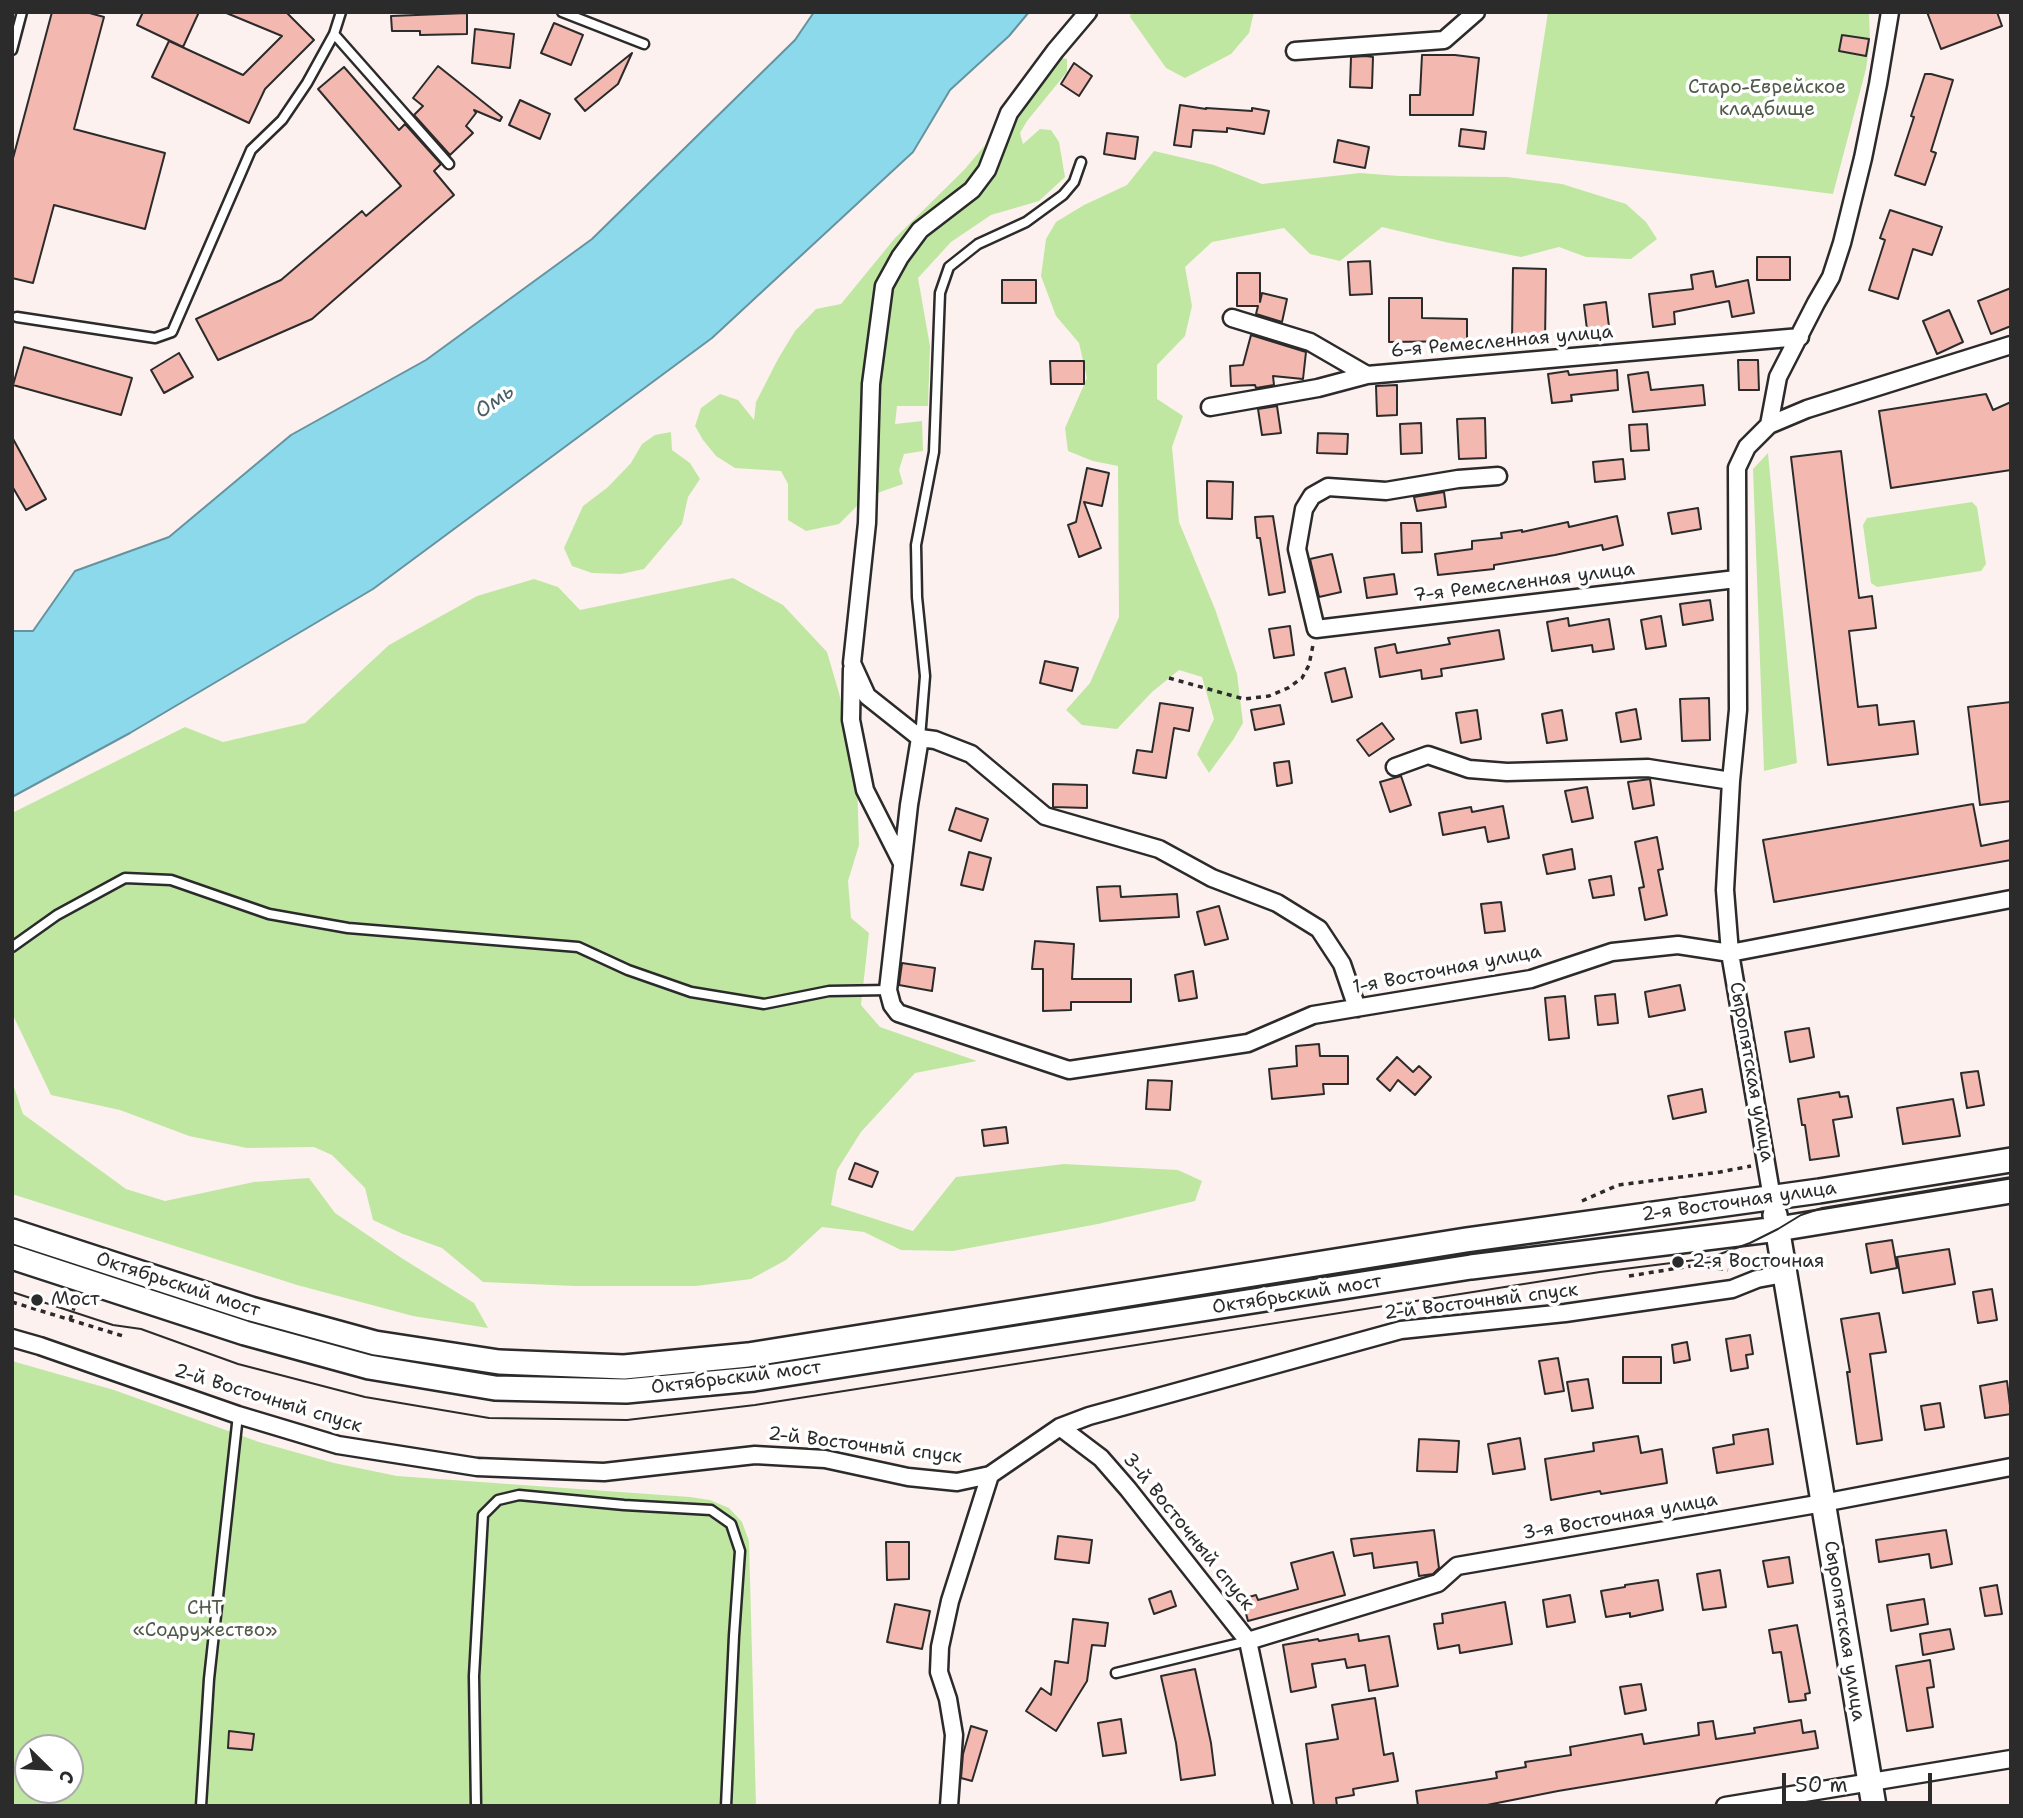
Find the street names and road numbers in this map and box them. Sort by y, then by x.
street label: 6-я Ремесленная улица [1390,321,1614,363]
street label: 7-я Ремесленная улица [1412,558,1636,608]
street label: 1-я Восточная улица [1351,941,1543,999]
street label: Сыропятская улица [1724,980,1778,1164]
street label: 2-я Восточная улица [1640,1177,1838,1227]
street label: Октябрьский мост [93,1248,263,1322]
street label: Октябрьский мост [1211,1270,1383,1320]
street label: 2-й Восточный спуск [1383,1279,1579,1325]
street label: Октябрьский мост [650,1356,822,1400]
street label: 2-й Восточный спуск [171,1360,365,1438]
street label: 2-й Восточный спуск [767,1423,963,1469]
street label: 3-й Восточный спуск [1117,1449,1259,1615]
street label: 3-я Восточная улица [1521,1489,1719,1545]
street label: Сыропятская улица [1818,1539,1870,1723]

